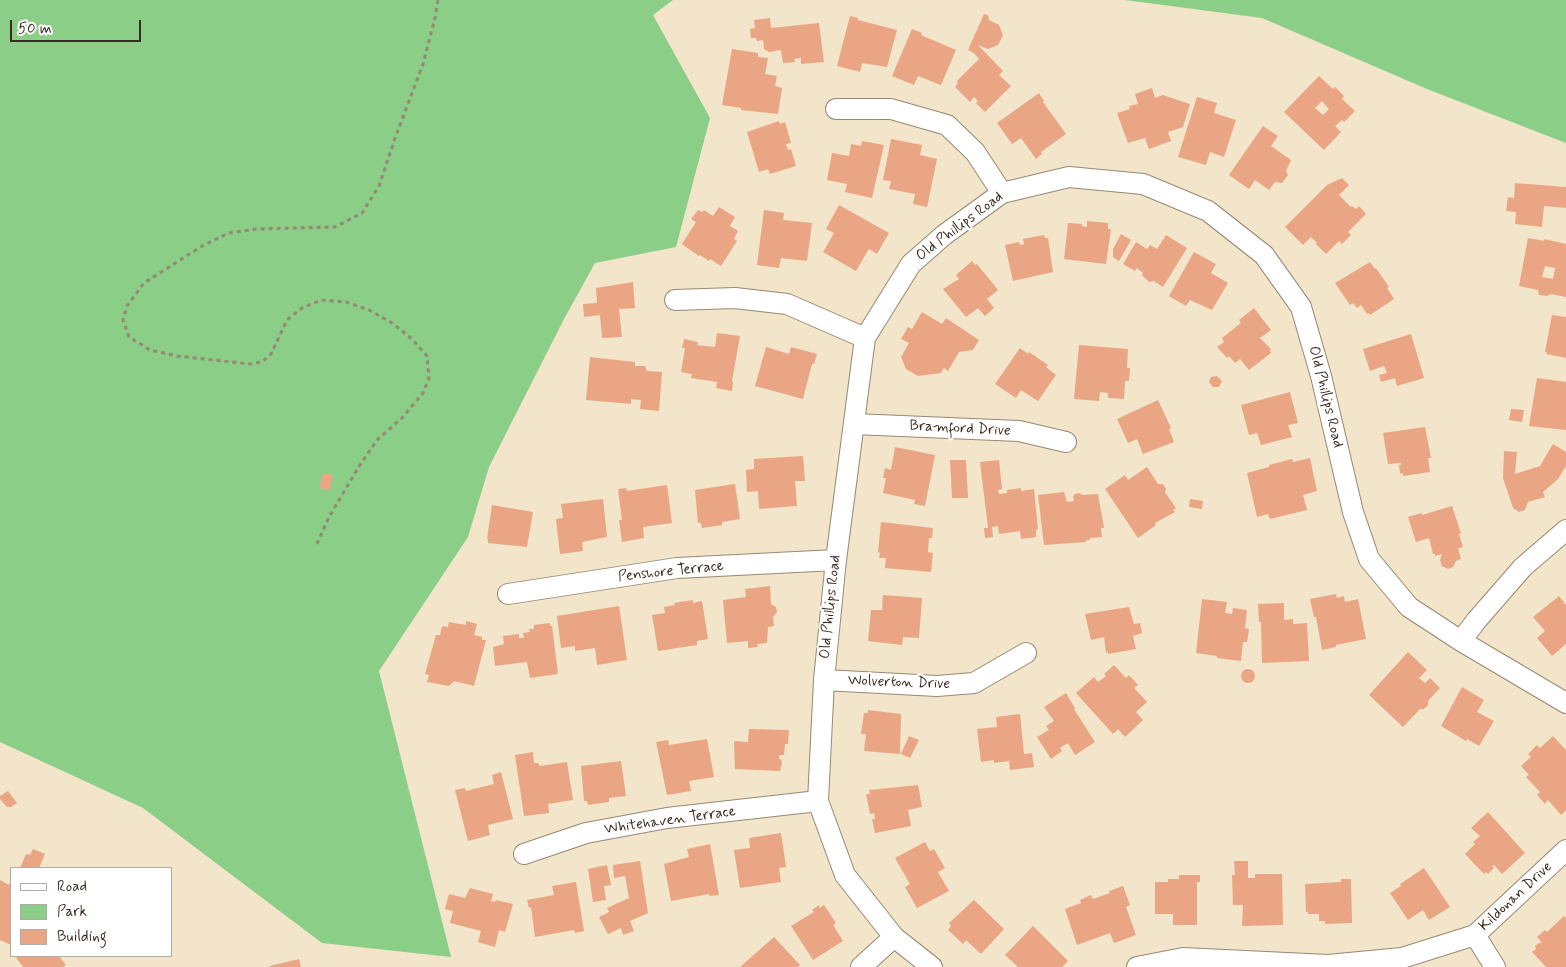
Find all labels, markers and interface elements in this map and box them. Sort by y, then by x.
scale bar [12,10,144,42]
text: 50 m [18,19,52,39]
street label: Old Phillips Road [913,188,1007,266]
street label: Old Phillips Road [1304,344,1346,450]
street label: Bramford Drive [909,417,1011,441]
street label: Old Phillips Road [817,554,845,660]
street label: Penshore Terrace [617,557,725,587]
street label: Wolverton Drive [847,672,951,694]
street label: Whitehaven Terrace [603,803,737,839]
street label: Kildonan Drive [1476,859,1556,935]
legend [10,867,172,957]
text: Road [57,877,87,897]
text: Park [57,902,87,922]
text: Building [57,927,107,947]

